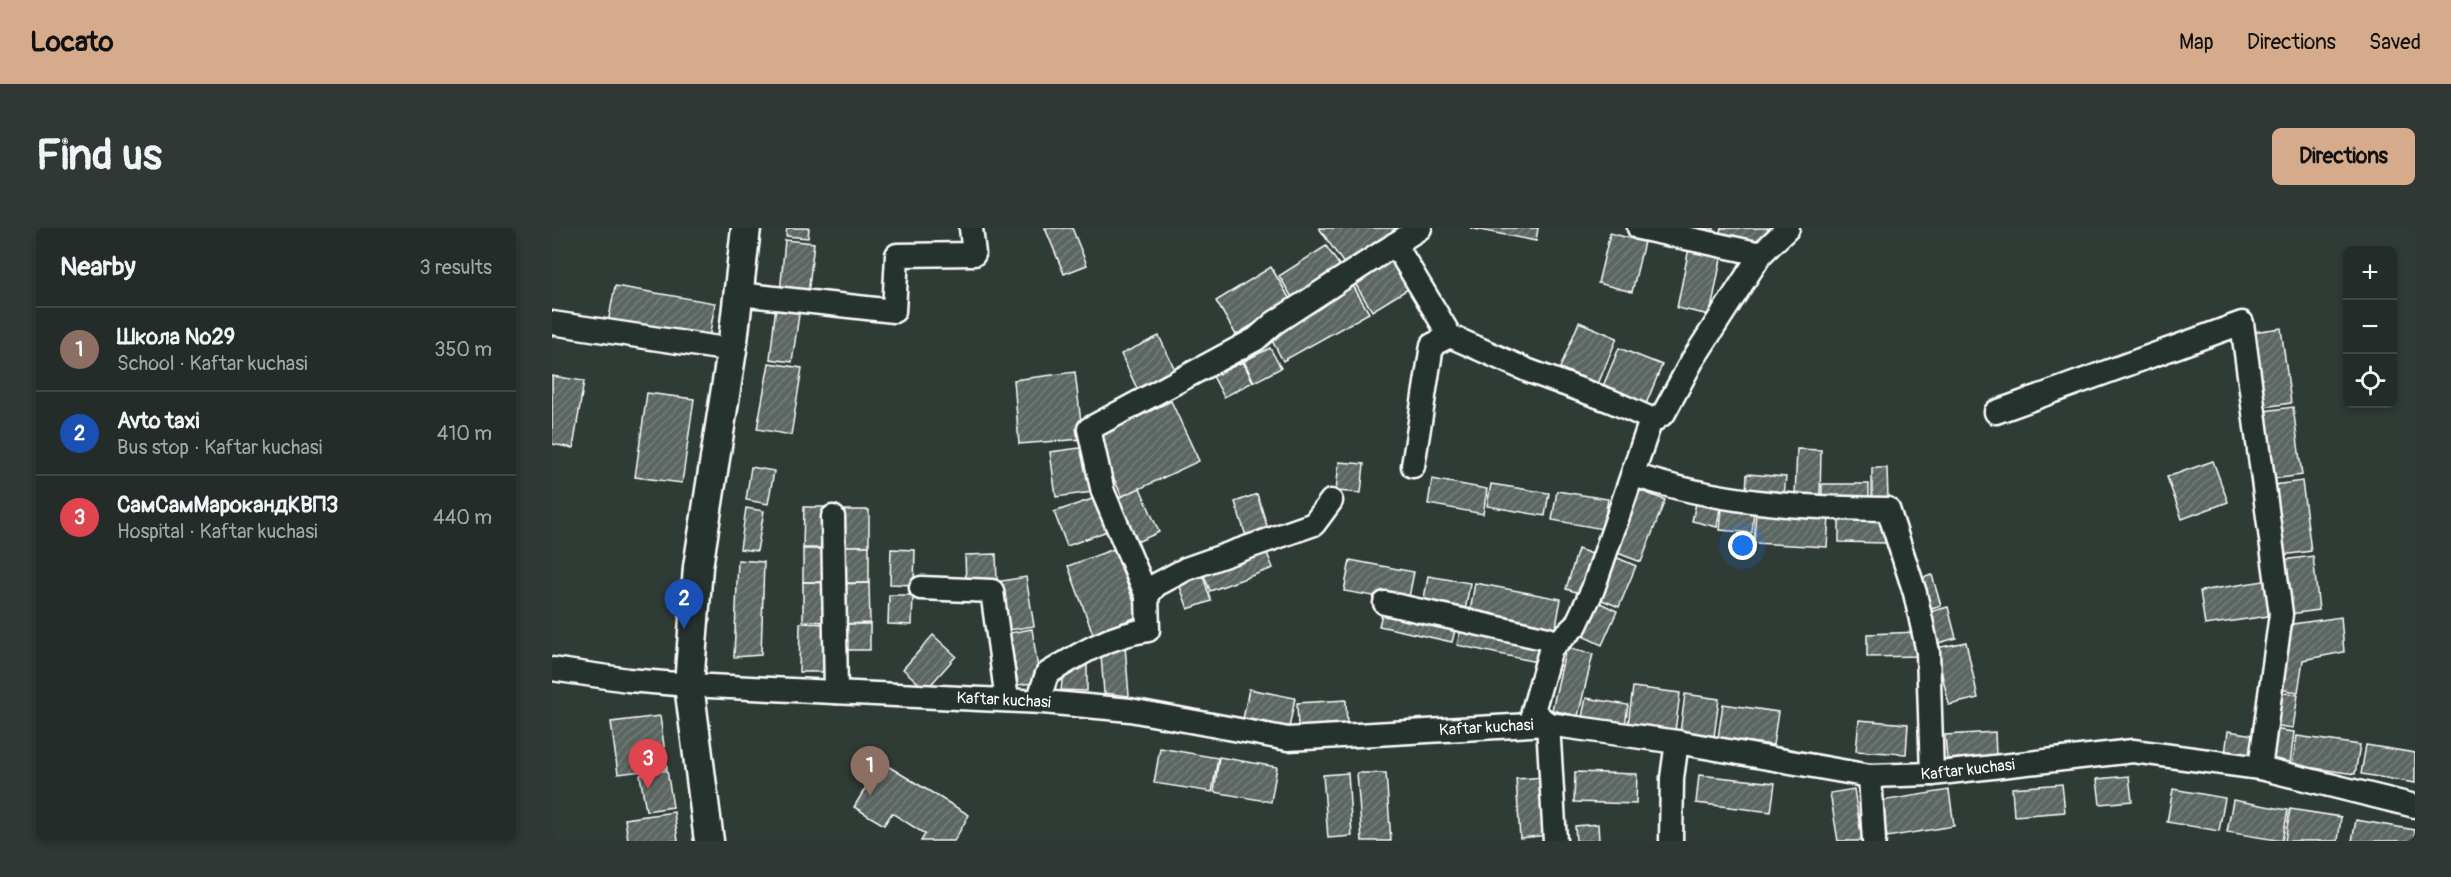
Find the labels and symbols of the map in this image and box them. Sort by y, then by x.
your location [1728,531,1757,560]
pin: 2 [664,580,704,629]
street label: Kaftar kuchasi [956,688,1052,713]
street label: Kaftar kuchasi [1438,715,1534,740]
pin: 3 [628,740,668,789]
pin: 1 [850,746,890,796]
street label: Kaftar kuchasi [1920,755,2016,784]

